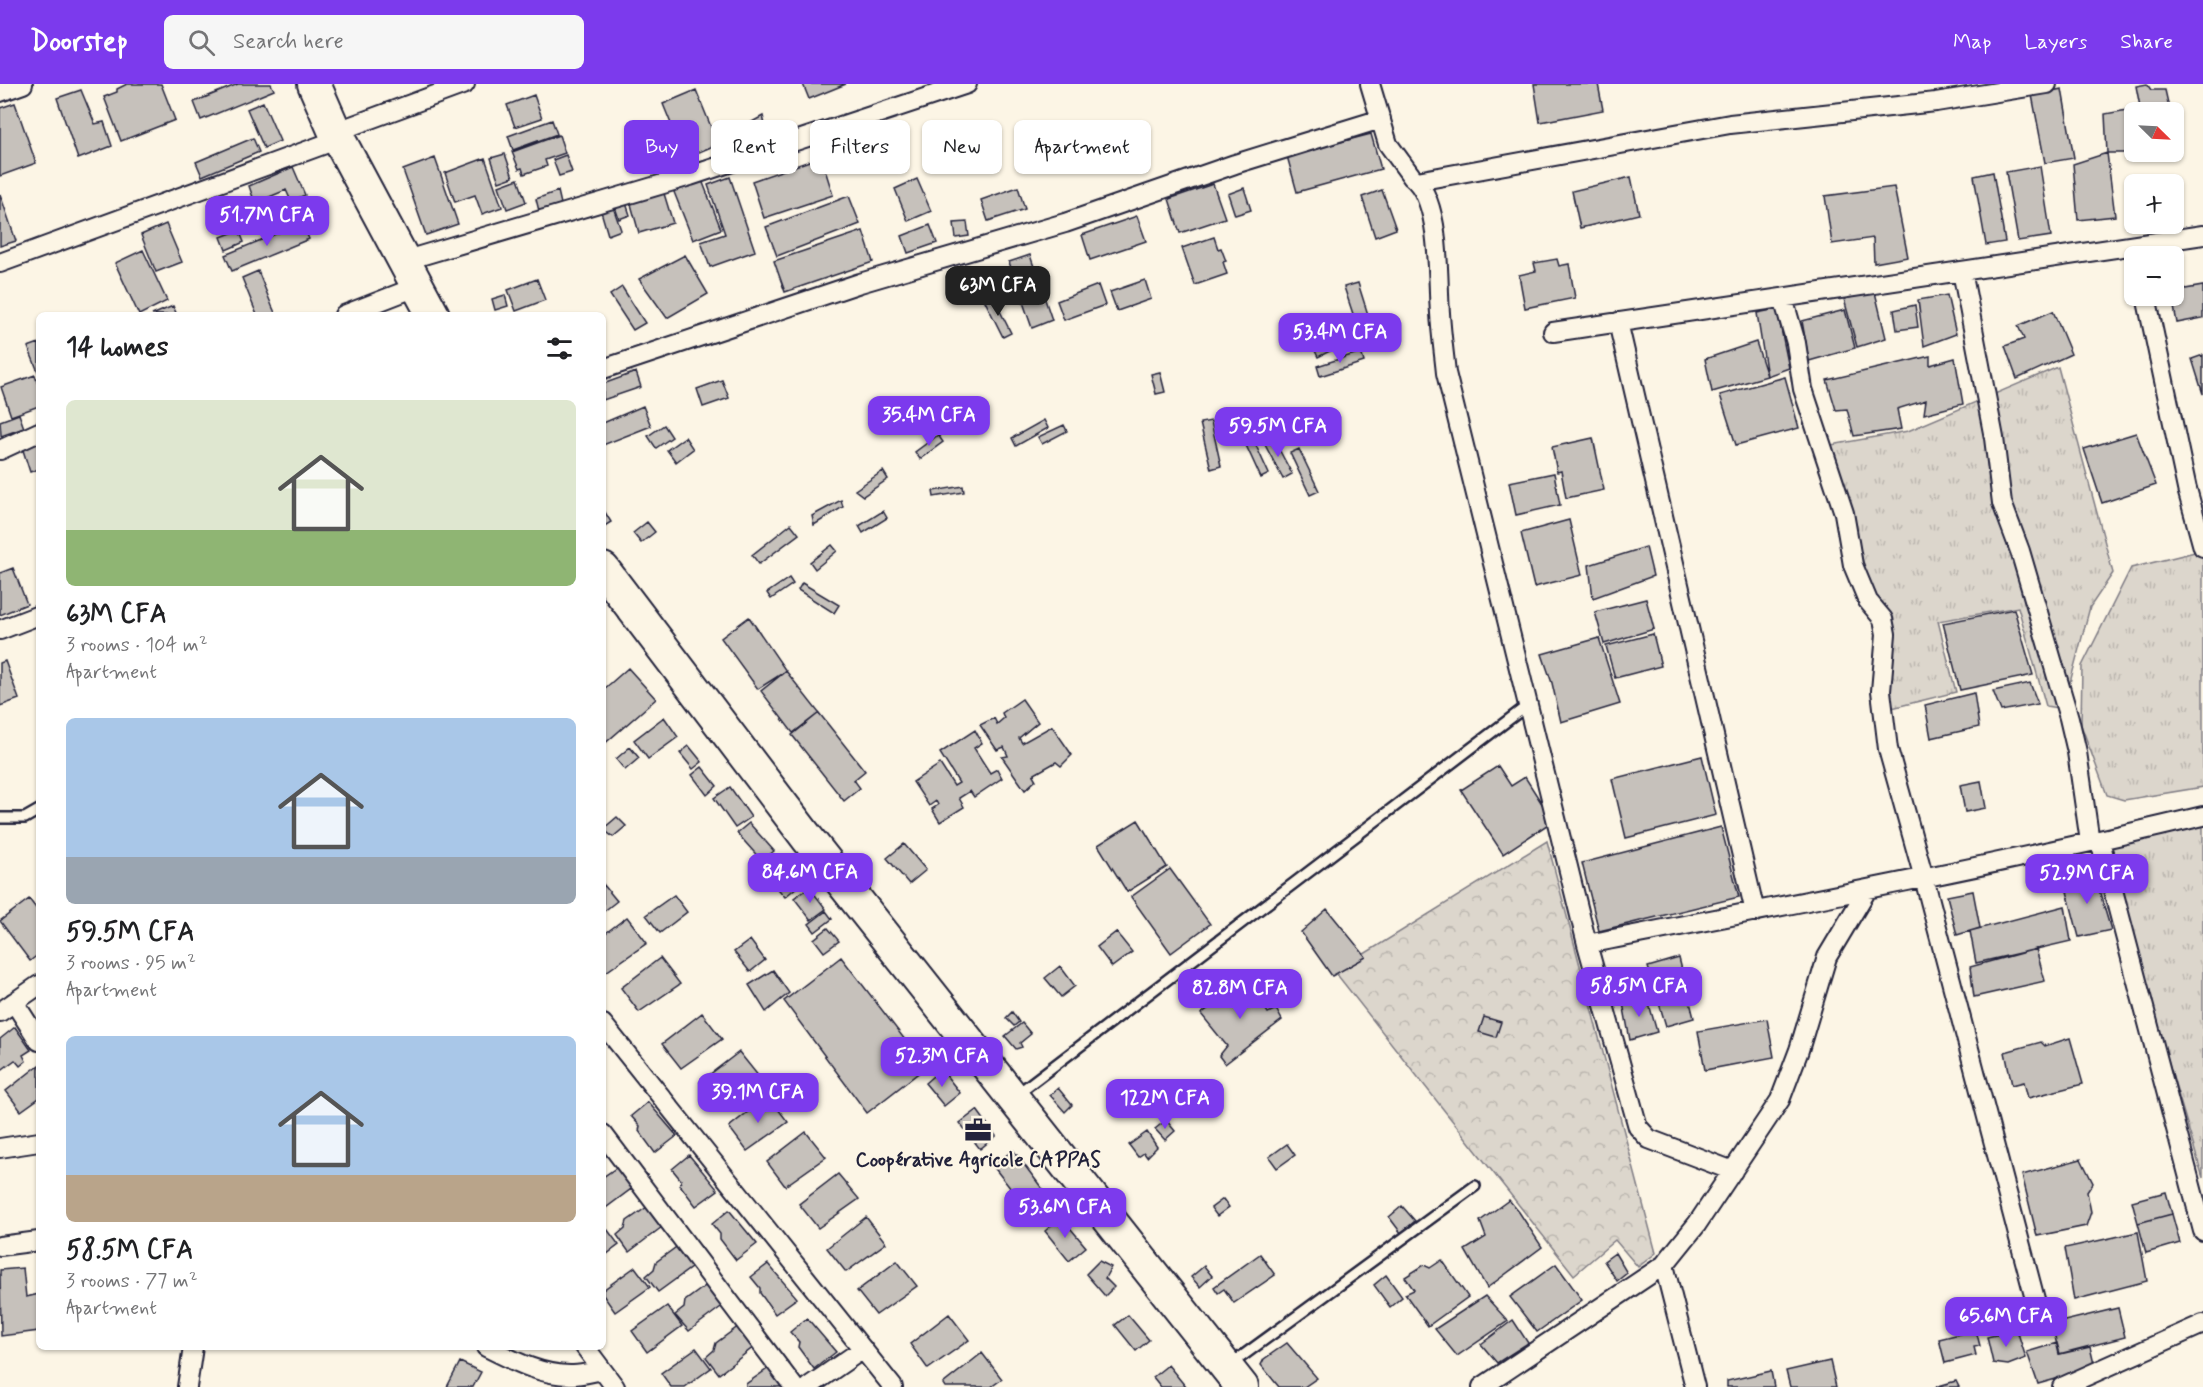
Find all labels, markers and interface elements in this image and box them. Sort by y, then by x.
search box [164,15,584,69]
text: Doorstep [30,24,128,61]
icon: search [185,26,218,59]
text: Search here [233,28,344,56]
text: Map [1953,28,1991,56]
text: Layers [2024,28,2087,56]
text: Share [2120,28,2173,56]
north arrow [2124,102,2184,162]
map controls [2124,102,2184,306]
chip: Buy [624,120,699,174]
chip: Rent [711,120,798,174]
chip: Filters [810,120,910,174]
chip: New [922,120,1002,174]
chip: Apartment [1014,120,1151,174]
button: + [2124,174,2184,234]
pin: 51.7M CFA [198,196,336,247]
text: 51.7M CFA [219,202,315,229]
button: − [2124,246,2184,306]
pin: 63M CFA [943,266,1053,317]
text: 63M CFA [959,272,1037,299]
pin: 53.4M CFA [1271,313,1409,364]
text: 53.4M CFA [1293,319,1387,346]
text: 14 homes [66,331,168,365]
icon: filters [543,332,576,365]
pin: 35.4M CFA [860,396,998,447]
text: 35.4M CFA [882,402,976,429]
pin: 59.5M CFA [1209,407,1347,458]
text: 59.5M CFA [1229,413,1327,440]
icon: home [267,439,375,547]
text: 63M CFA [66,598,167,632]
text: 3 rooms · 104 m² [66,632,208,659]
text: Apartment [66,659,157,686]
icon: home [267,757,375,865]
pin: 84.6M CFA [741,853,879,904]
pin: 52.9M CFA [2018,854,2156,905]
text: 84.6M CFA [762,859,858,886]
text: 52.9M CFA [2039,860,2135,887]
text: 59.5M CFA [66,916,194,950]
text: 3 rooms · 95 m² [66,950,196,977]
pin: 58.5M CFA [1570,967,1708,1018]
pin: 82.8M CFA [1171,969,1309,1020]
text: 58.5M CFA [1590,973,1688,1000]
text: 82.8M CFA [1192,975,1288,1002]
text: Apartment [66,977,157,1004]
pin: 52.3M CFA [873,1037,1011,1088]
text: 52.3M CFA [895,1043,989,1070]
pin: 39.1M CFA [689,1073,827,1124]
icon: home [267,1075,375,1183]
text: 39.1M CFA [712,1079,804,1106]
pin: 122M CFA [1103,1079,1227,1130]
text: 122M CFA [1120,1085,1210,1112]
office icon: Coopérative Agricole CAPPAS [963,1115,993,1145]
place label: Coopérative Agricole CAPPAS [855,1147,1101,1174]
pin: 53.6M CFA [996,1188,1134,1239]
text: 53.6M CFA [1018,1194,1112,1221]
text: 58.5M CFA [66,1234,193,1268]
text: 3 rooms · 77 m² [66,1268,198,1295]
text: Apartment [66,1295,157,1322]
pin: 65.6M CFA [1937,1297,2075,1348]
text: 65.6M CFA [1959,1303,2053,1330]

